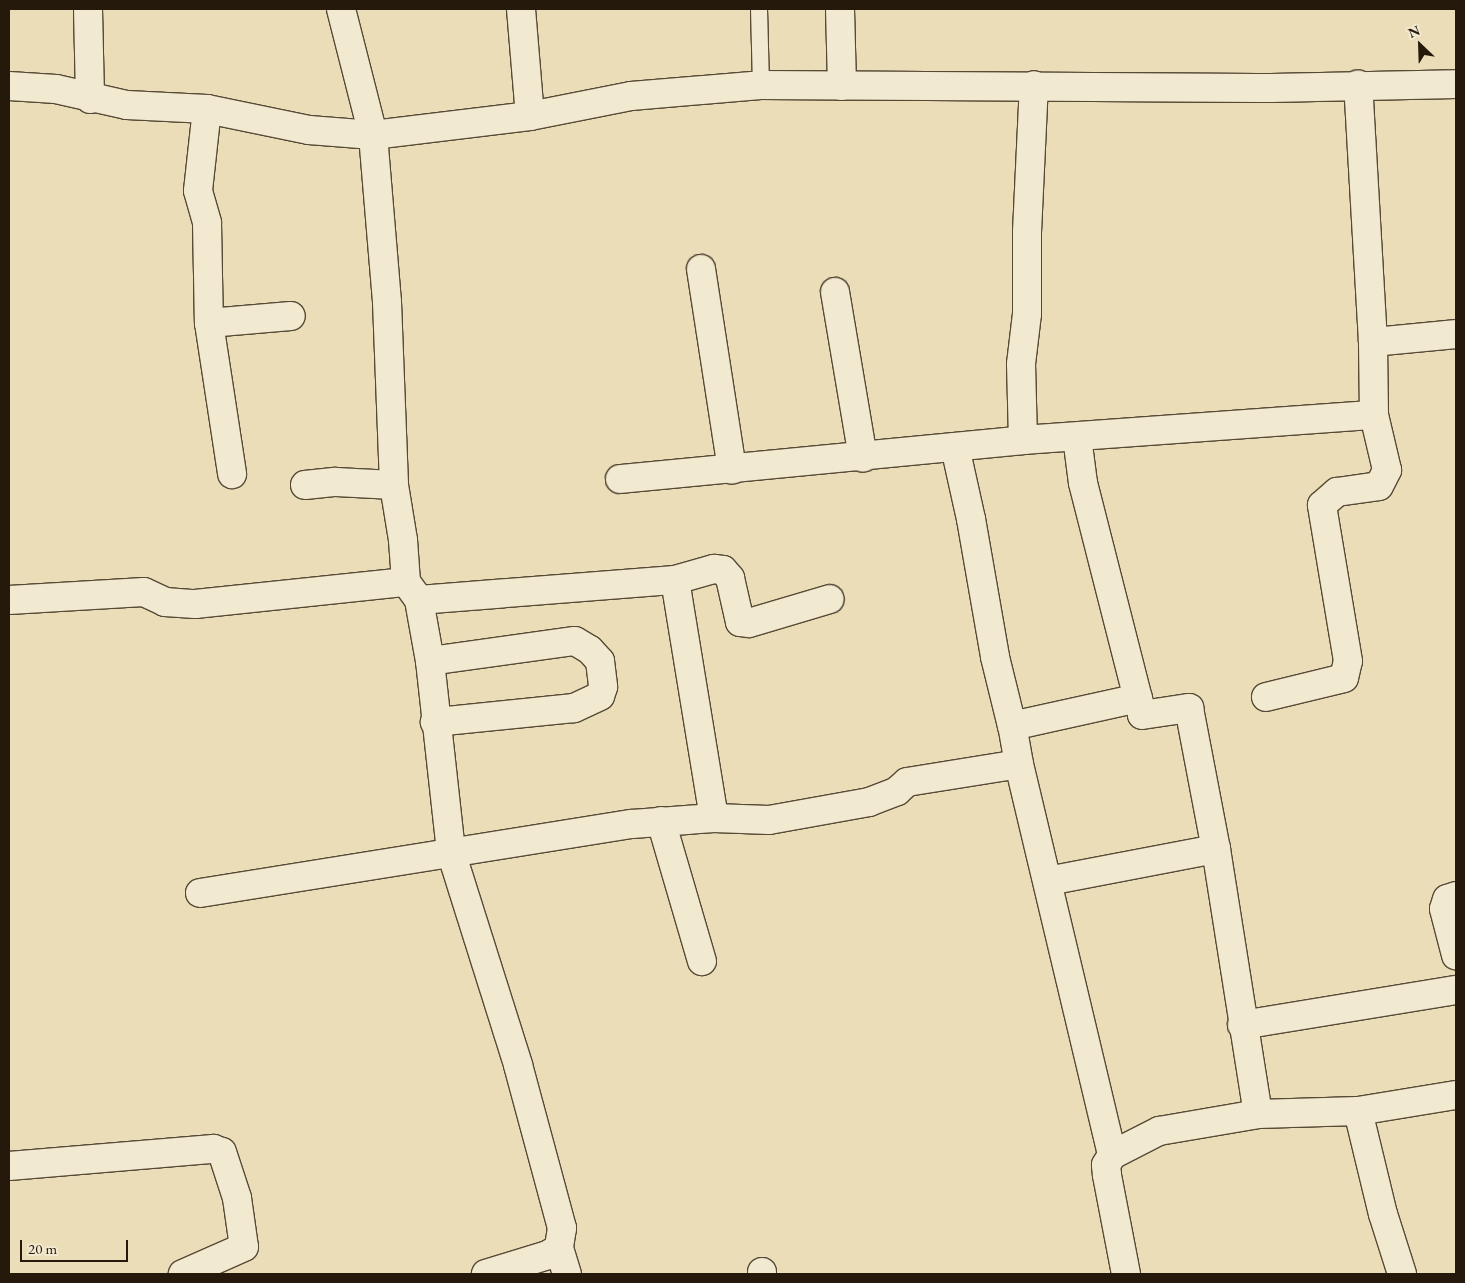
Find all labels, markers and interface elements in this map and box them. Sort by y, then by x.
north arrow [1395,20,1445,70]
text: N [1405,21,1423,42]
scale bar [22,1230,130,1262]
text: 20 m [28,1239,57,1258]

